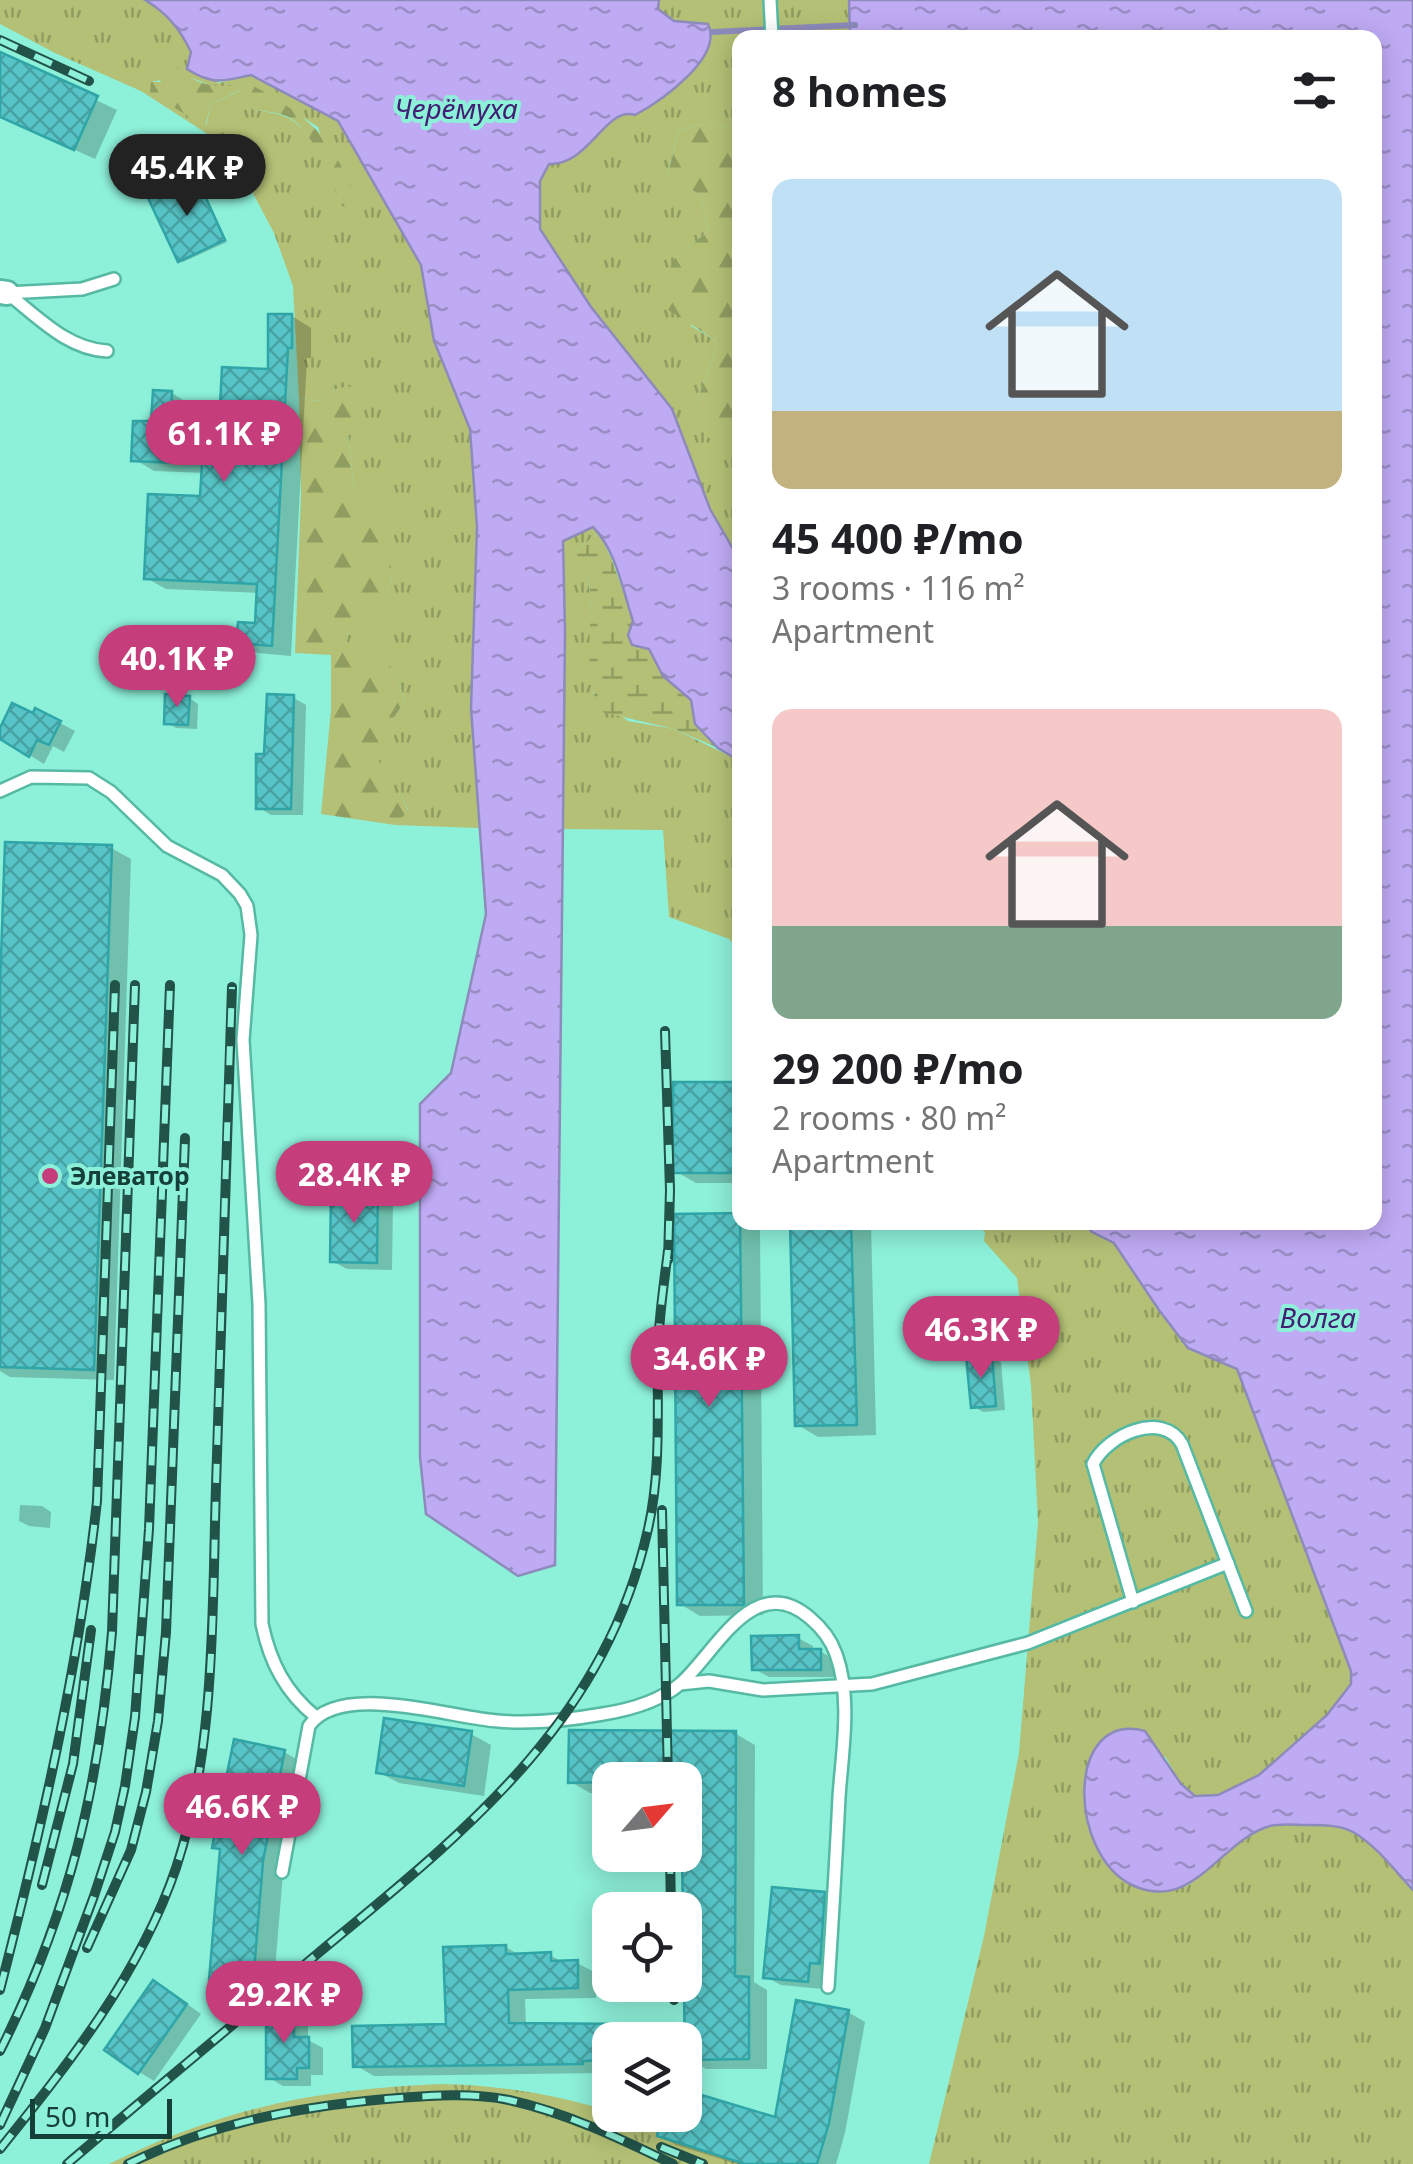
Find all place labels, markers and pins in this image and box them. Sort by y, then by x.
pin: 45.4K ₽ [95,134,279,219]
pin: 61.1K ₽ [132,400,316,485]
pin: 40.1K ₽ [85,625,269,710]
pin: 28.4K ₽ [262,1141,446,1226]
place label: Элеватор [70,1158,190,1192]
marker: Элеватор [39,1165,61,1187]
pin: 46.3K ₽ [889,1296,1073,1381]
pin: 34.6K ₽ [617,1325,801,1410]
pin: 46.6K ₽ [150,1773,334,1858]
pin: 29.2K ₽ [192,1961,376,2046]

